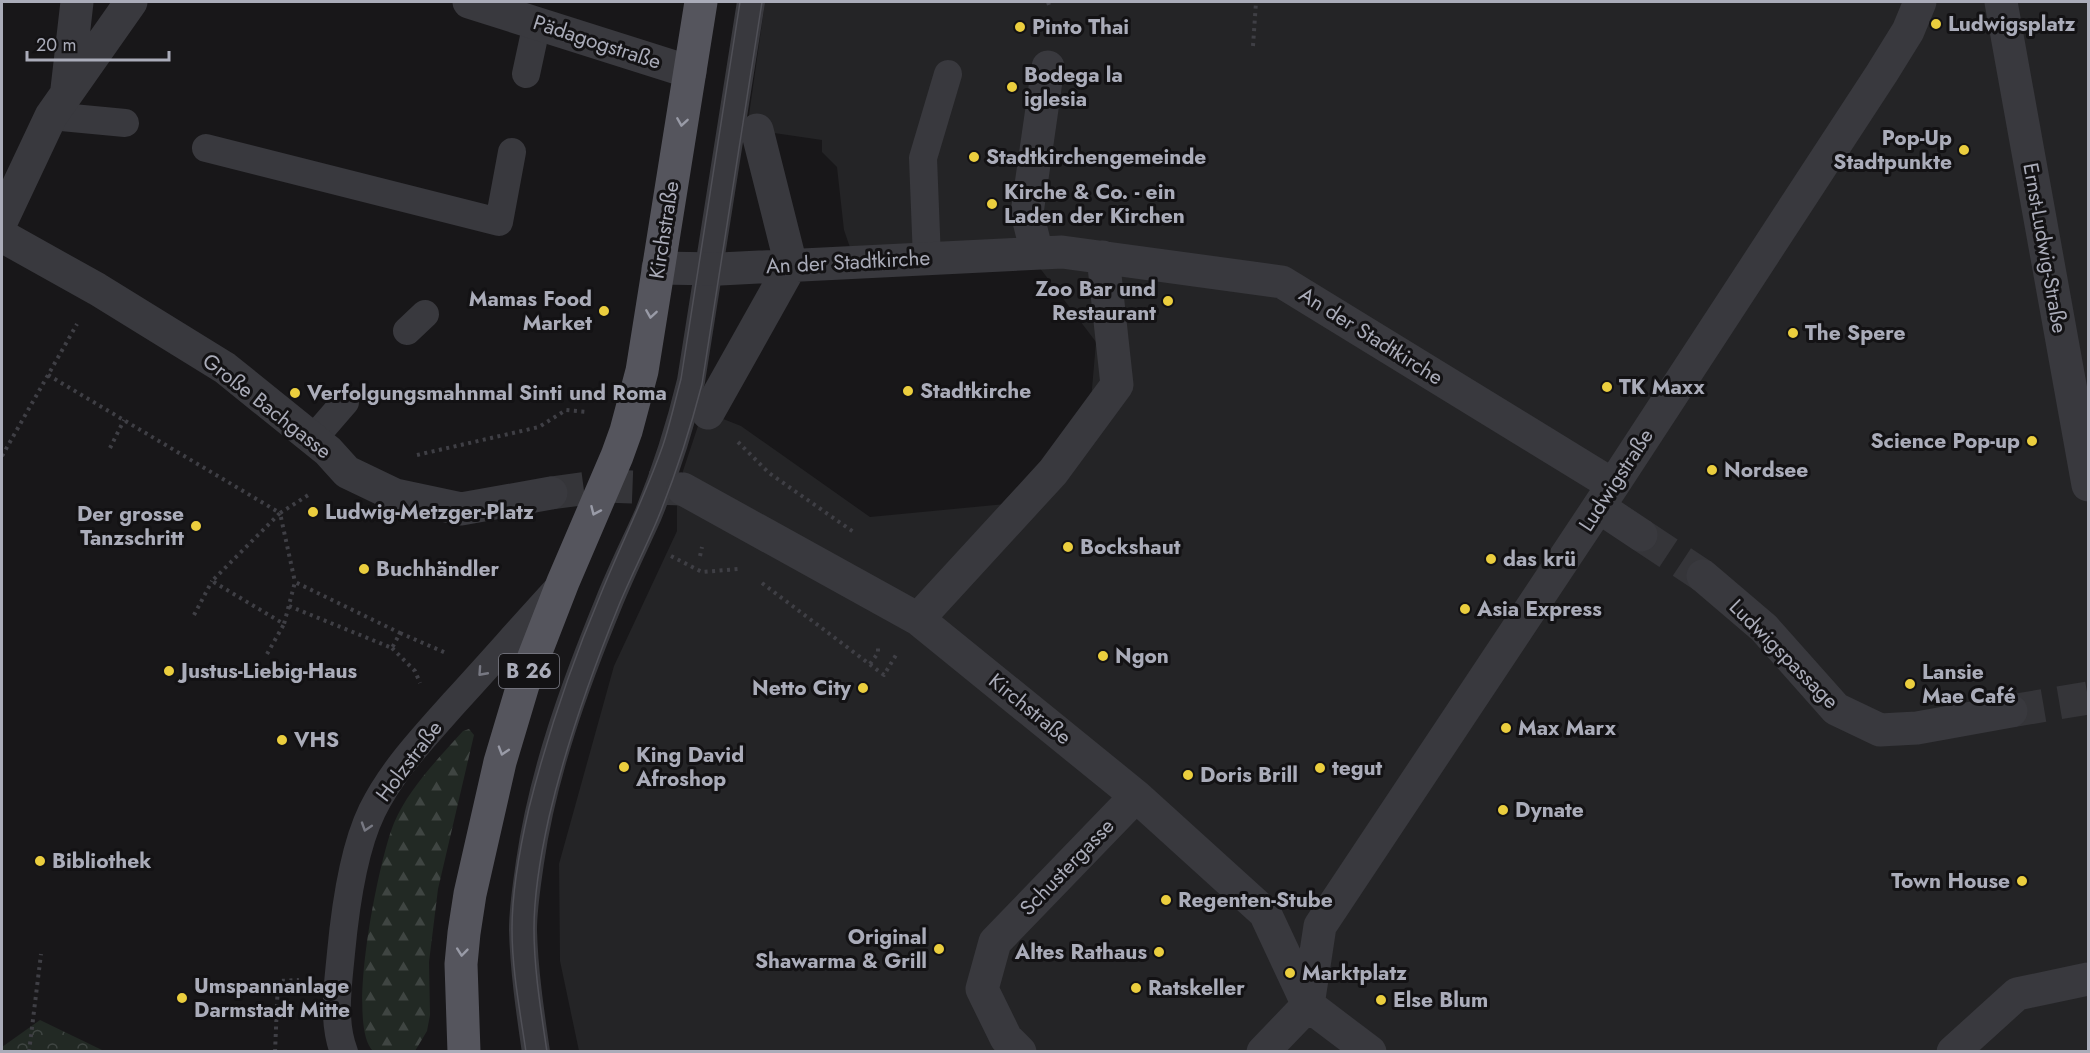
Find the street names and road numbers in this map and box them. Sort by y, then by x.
street label: Pädagogstraße [529,7,665,77]
street label: Ernst-Ludwig-Straße [2015,161,2075,336]
street label: Kirchstraße [641,179,687,281]
street label: An der Stadtkirche [765,243,931,281]
street label: An der Stadtkirche [1293,280,1449,392]
street label: Große Bachgasse [196,346,338,466]
street label: Ludwigstraße [1571,423,1661,537]
street label: Ludwigspassage [1722,592,1846,716]
road number: B 26 [499,654,559,688]
street label: Kirchstraße [982,666,1078,752]
street label: Holzstraße [369,714,450,808]
street label: Schustergasse [1013,812,1121,922]

